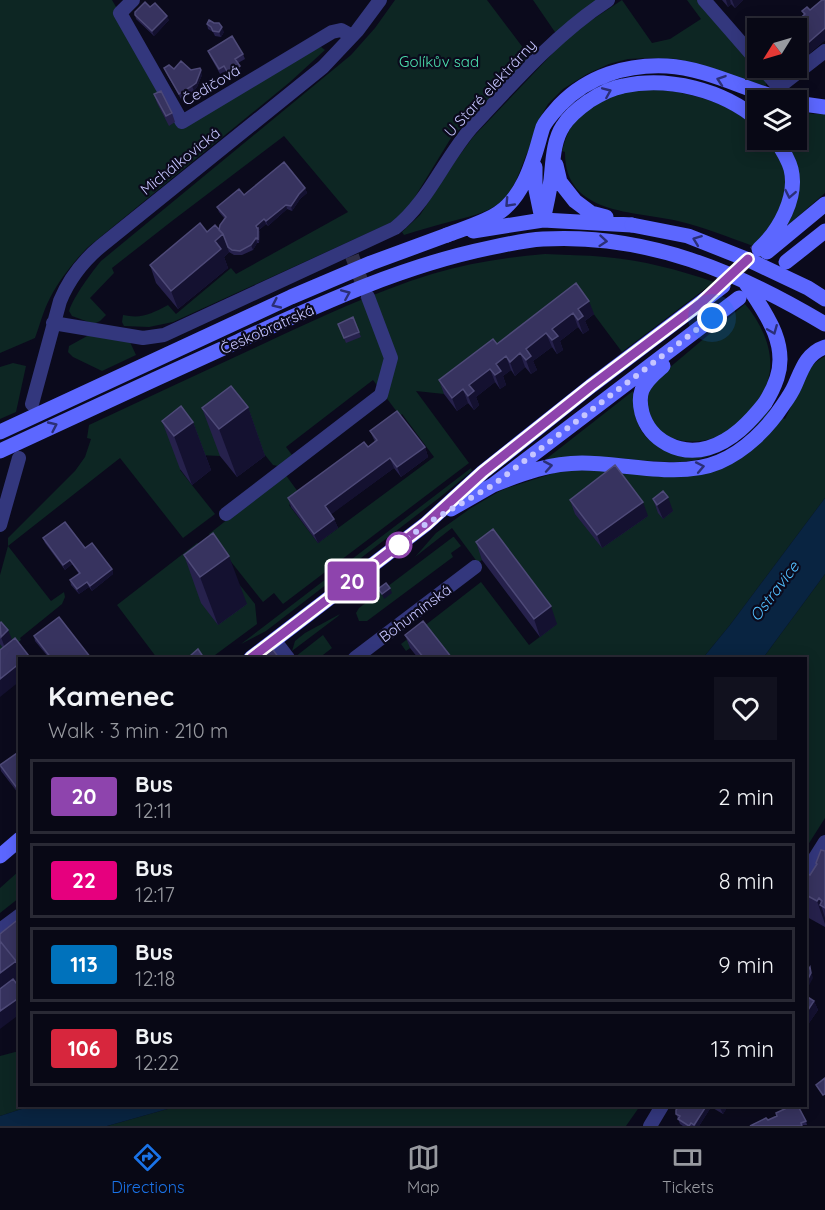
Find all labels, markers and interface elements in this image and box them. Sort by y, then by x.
north arrow [747,18,807,78]
map controls [747,18,807,150]
street label: U Staré elektrárny [440,35,540,141]
park label: Golíkův sad [399,52,479,71]
street label: Čedičová [179,60,243,110]
one-way arrow [716,74,727,87]
one-way arrow [601,87,612,99]
button: layers [747,90,807,150]
street label: Michálkovická [136,123,224,199]
one-way arrow [784,189,797,199]
one-way arrow [505,196,516,206]
one-way arrow [599,234,608,247]
one-way arrow [692,234,703,247]
one-way arrow [339,289,350,301]
one-way arrow [271,297,282,309]
street label: Českobratrská [217,300,317,358]
your location [697,303,727,333]
one-way arrow [766,324,778,335]
one-way arrow [47,422,58,434]
one-way arrow [544,461,553,473]
one-way arrow [695,461,705,474]
unlabelled marker [386,532,412,558]
water label: Ostravice [745,556,804,625]
line badge: 20 [325,562,379,600]
text: 20 [340,568,364,594]
street label: Bohumínská [375,580,455,646]
button: heart [714,677,777,740]
text: Kamenec [48,678,174,713]
text: Walk · 3 min · 210 m [48,718,228,743]
text: Bus [135,770,173,798]
text: 20 [72,783,96,809]
text: 2 min [718,783,774,811]
text: 12:11 [135,798,172,823]
text: Bus [135,854,173,882]
text: 22 [72,867,96,893]
text: 8 min [719,867,774,895]
text: 12:17 [135,882,175,907]
text: Bus [135,938,173,966]
text: 113 [70,951,98,977]
text: 9 min [718,951,774,979]
text: 12:18 [135,966,175,991]
text: Bus [135,1022,173,1050]
text: 106 [68,1035,100,1061]
text: 13 min [711,1035,774,1063]
text: 12:22 [135,1050,179,1075]
tab: Directions [111,1141,184,1197]
tab: Map [407,1141,440,1197]
tab: Tickets [662,1141,714,1197]

